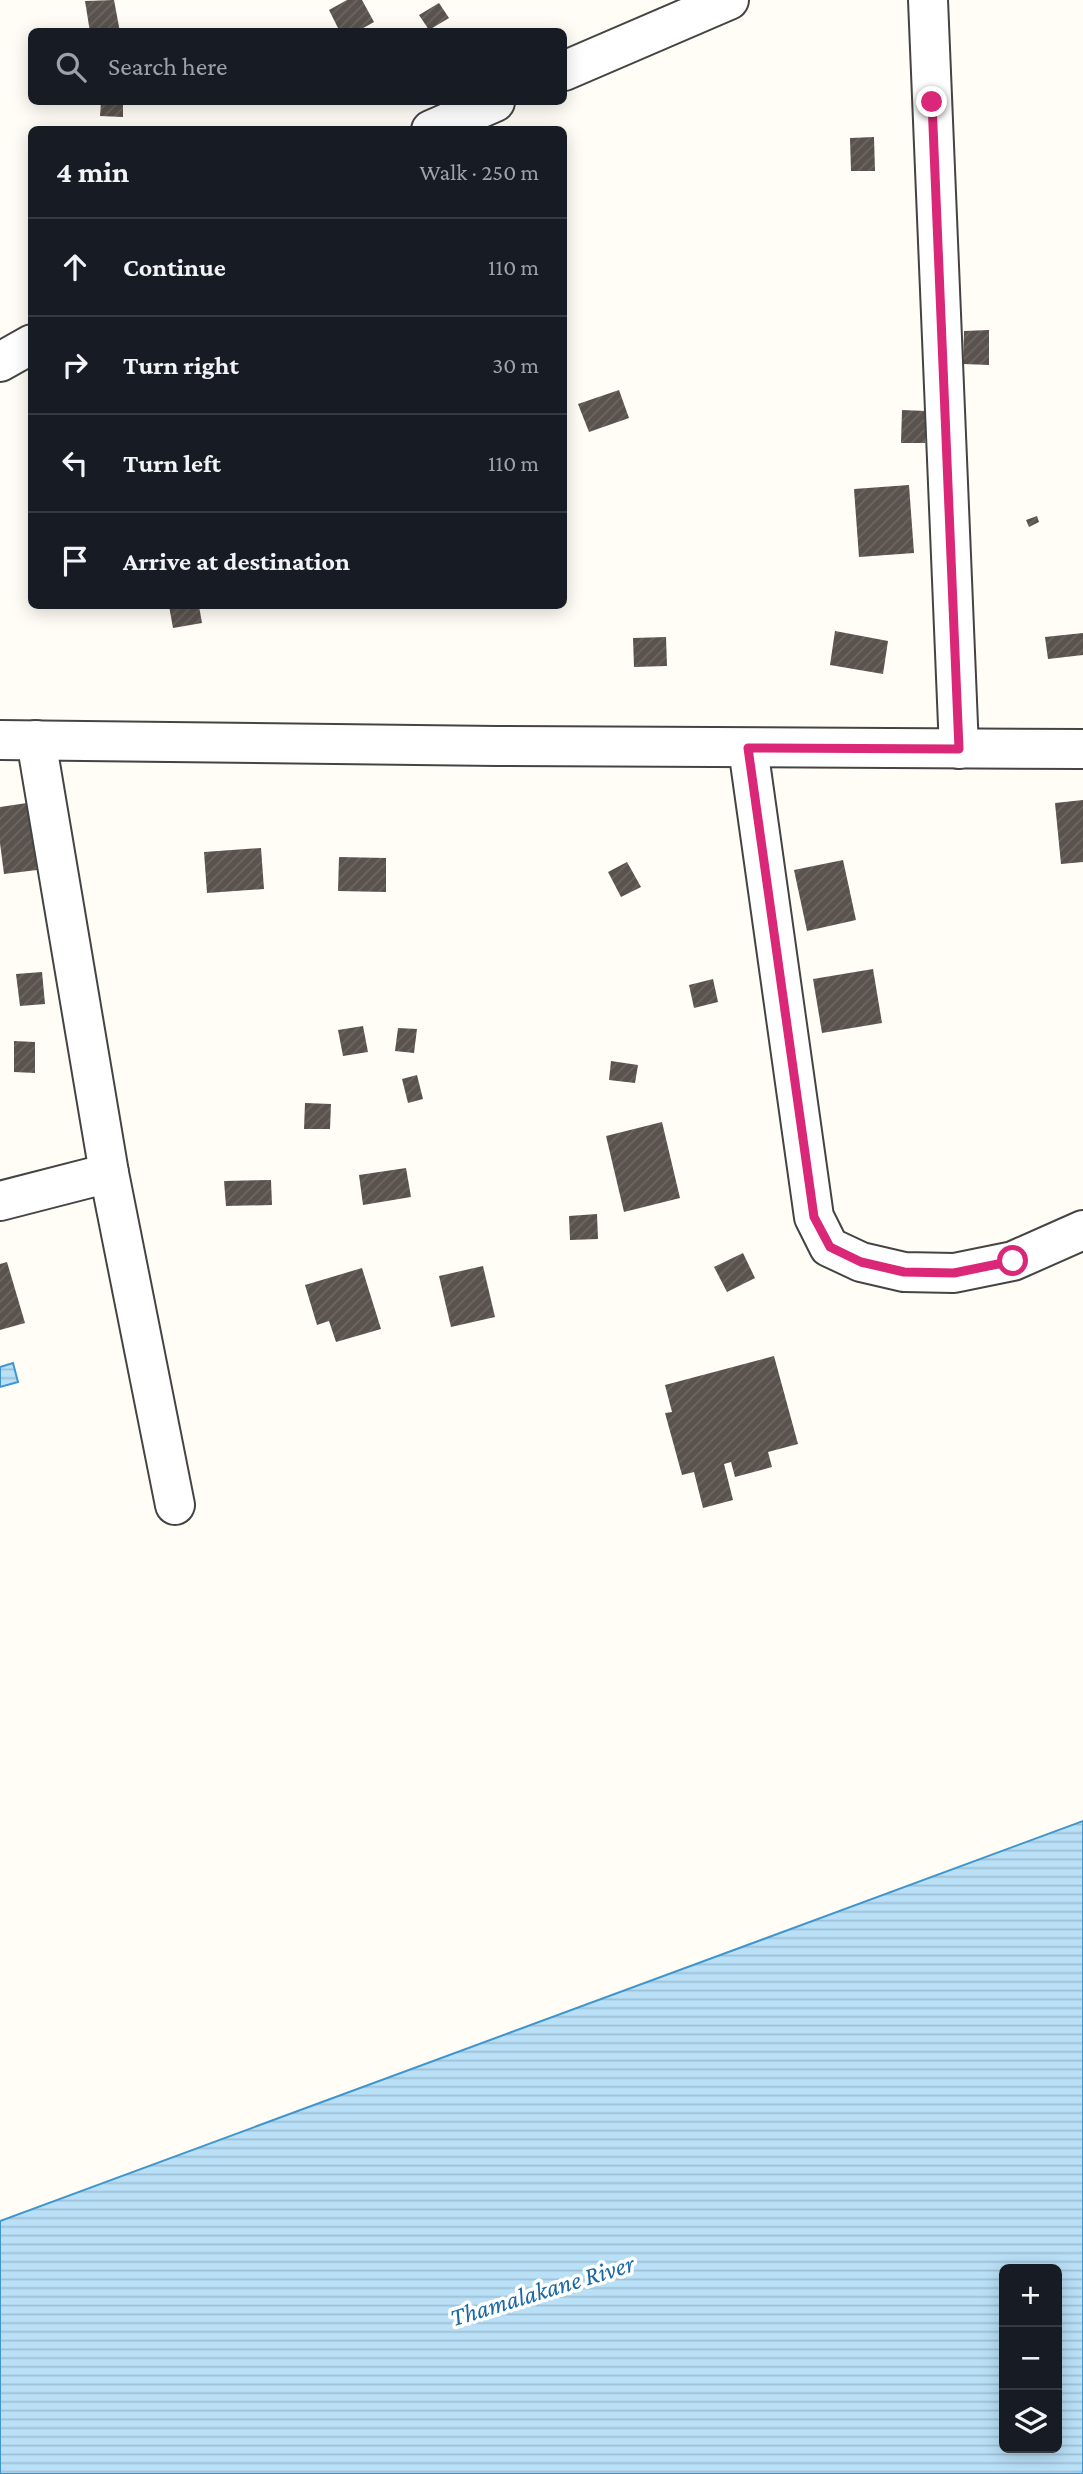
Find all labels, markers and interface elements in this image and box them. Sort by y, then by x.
search box [28,28,567,105]
icon: search [52,48,90,86]
text: Search here [108,52,227,81]
route end [916,86,947,117]
text: 4 min [56,155,129,188]
text: Walk · 250 m [419,159,539,185]
icon: ahead [56,248,94,286]
text: Continue [123,253,226,282]
text: 110 m [488,254,539,280]
icon: right [56,346,94,384]
text: Turn right [123,351,239,380]
text: 30 m [492,352,539,378]
icon: left [56,444,94,482]
text: Turn left [123,449,221,478]
text: 110 m [488,450,539,476]
icon: arrive [56,542,94,580]
text: Arrive at destination [123,547,350,576]
route start [997,1245,1028,1276]
water label: Thamalakane River [447,2248,639,2332]
map controls [999,2264,1062,2453]
button: + [999,2264,1062,2327]
button: − [999,2327,1062,2390]
button: layers [999,2390,1062,2453]

